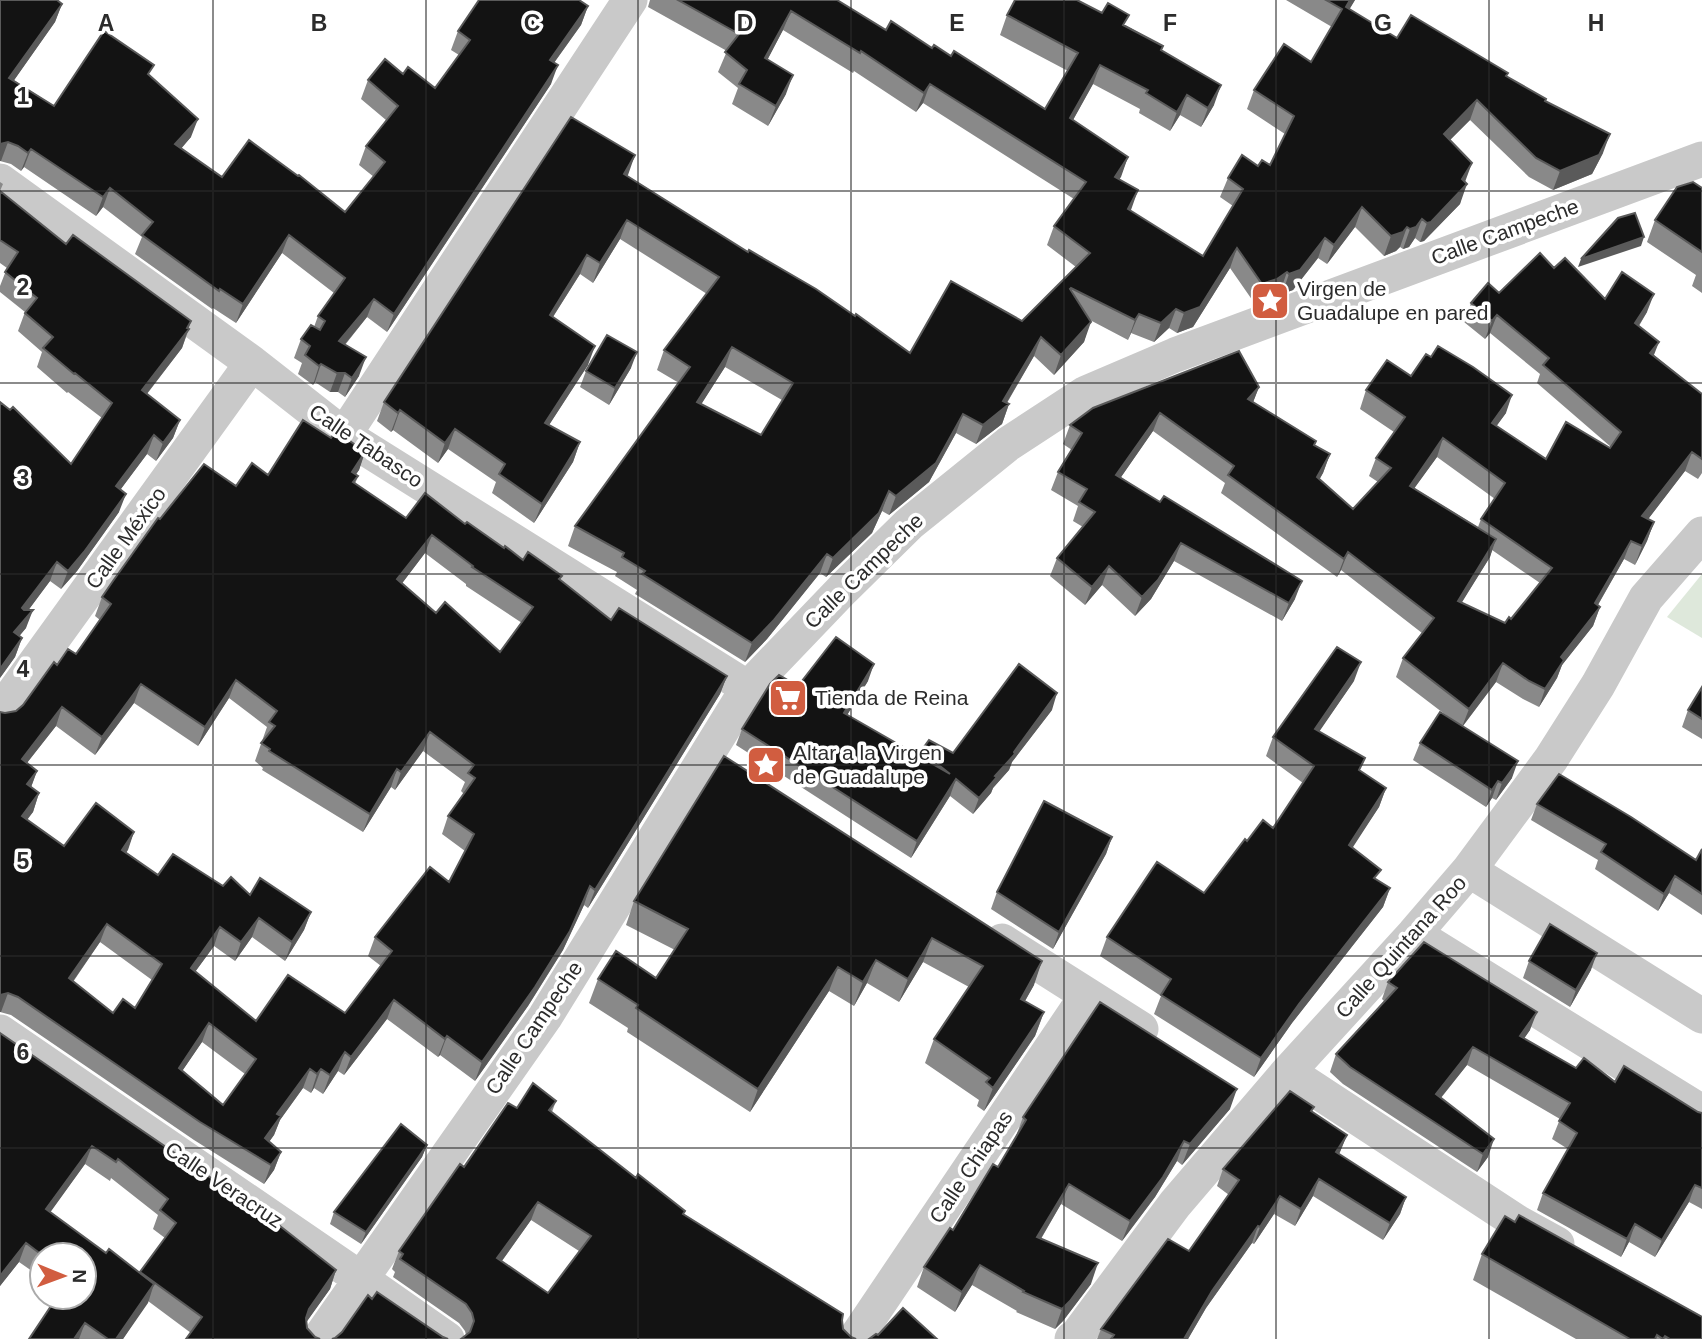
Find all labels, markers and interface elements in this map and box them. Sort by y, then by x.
text: A [98,10,114,36]
text: B [311,10,327,36]
text: C [524,10,540,36]
text: D [737,10,753,36]
text: E [949,10,965,36]
text: F [1163,10,1177,36]
text: G [1374,10,1392,36]
text: H [1588,10,1604,36]
text: 1 [17,83,30,109]
street label: Calle Campeche [1428,194,1582,269]
text: 2 [17,274,29,300]
place label: Virgen de Guadalupe en pared [1297,277,1489,324]
place icon: Virgen de Guadalupe en pared [1249,280,1291,322]
street label: Calle Tabasco [305,399,427,492]
text: 3 [17,465,29,491]
street label: Calle México [81,482,170,593]
street label: Calle Campeche [800,508,927,633]
text: 4 [17,656,30,682]
supermarket icon: Tienda de Reina [767,677,809,719]
place label: Tienda de Reina [815,686,969,709]
place label: Altar a la Virgen de Guadalupe [793,741,942,788]
place icon: Altar a la Virgen de Guadalupe [745,744,787,786]
text: 5 [17,848,30,874]
street label: Calle Quintana Roo [1331,871,1470,1022]
street label: Calle Campeche [481,957,587,1099]
text: 6 [17,1039,29,1065]
street label: Calle Chiapas [924,1106,1017,1227]
street label: Calle Veracruz [161,1137,287,1232]
north arrow [28,1241,98,1311]
text: N [69,1269,90,1283]

